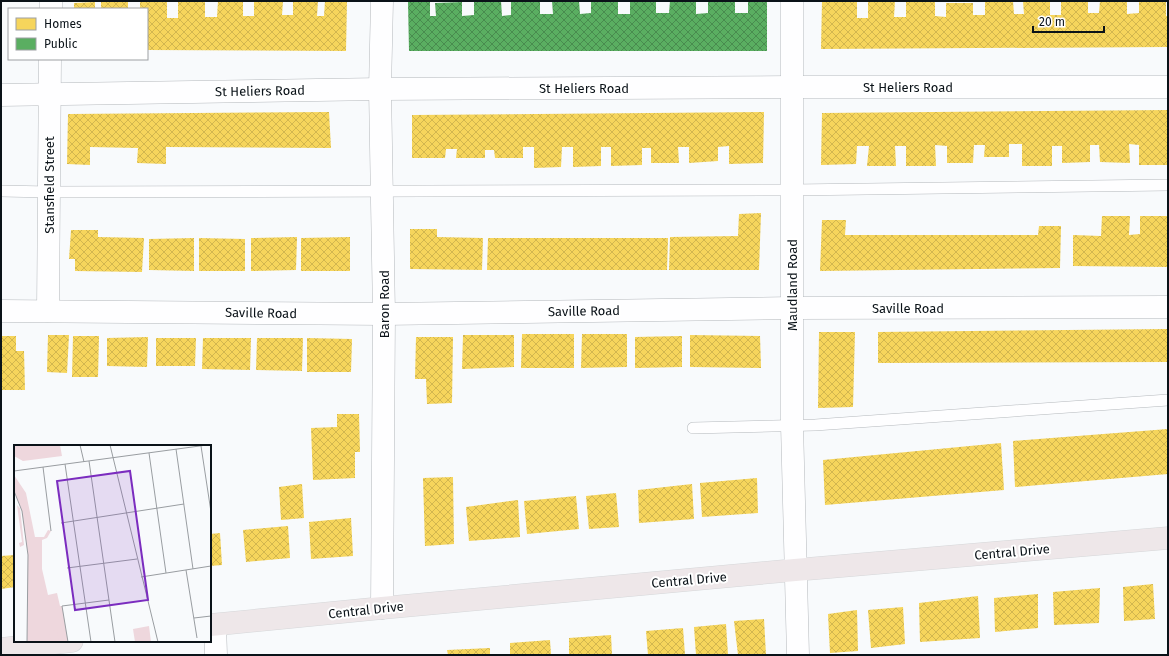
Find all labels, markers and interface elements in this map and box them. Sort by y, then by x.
legend [8,8,148,60]
scale bar [1033,8,1104,34]
text: 20 m [1039,15,1065,29]
text: Homes [44,17,82,31]
text: Public [44,37,78,51]
street label: St Heliers Road [863,80,953,95]
street label: St Heliers Road [539,81,629,96]
street label: St Heliers Road [215,83,305,99]
street label: Stansfield Street [42,136,57,234]
street label: Maudland Road [785,239,800,331]
street label: Baron Road [377,270,392,338]
street label: Saville Road [872,301,944,316]
street label: Saville Road [548,303,620,319]
street label: Saville Road [225,305,297,321]
inset map [14,445,211,642]
street label: Central Drive [974,541,1050,563]
street label: Central Drive [651,569,727,591]
street label: Central Drive [328,599,404,621]

